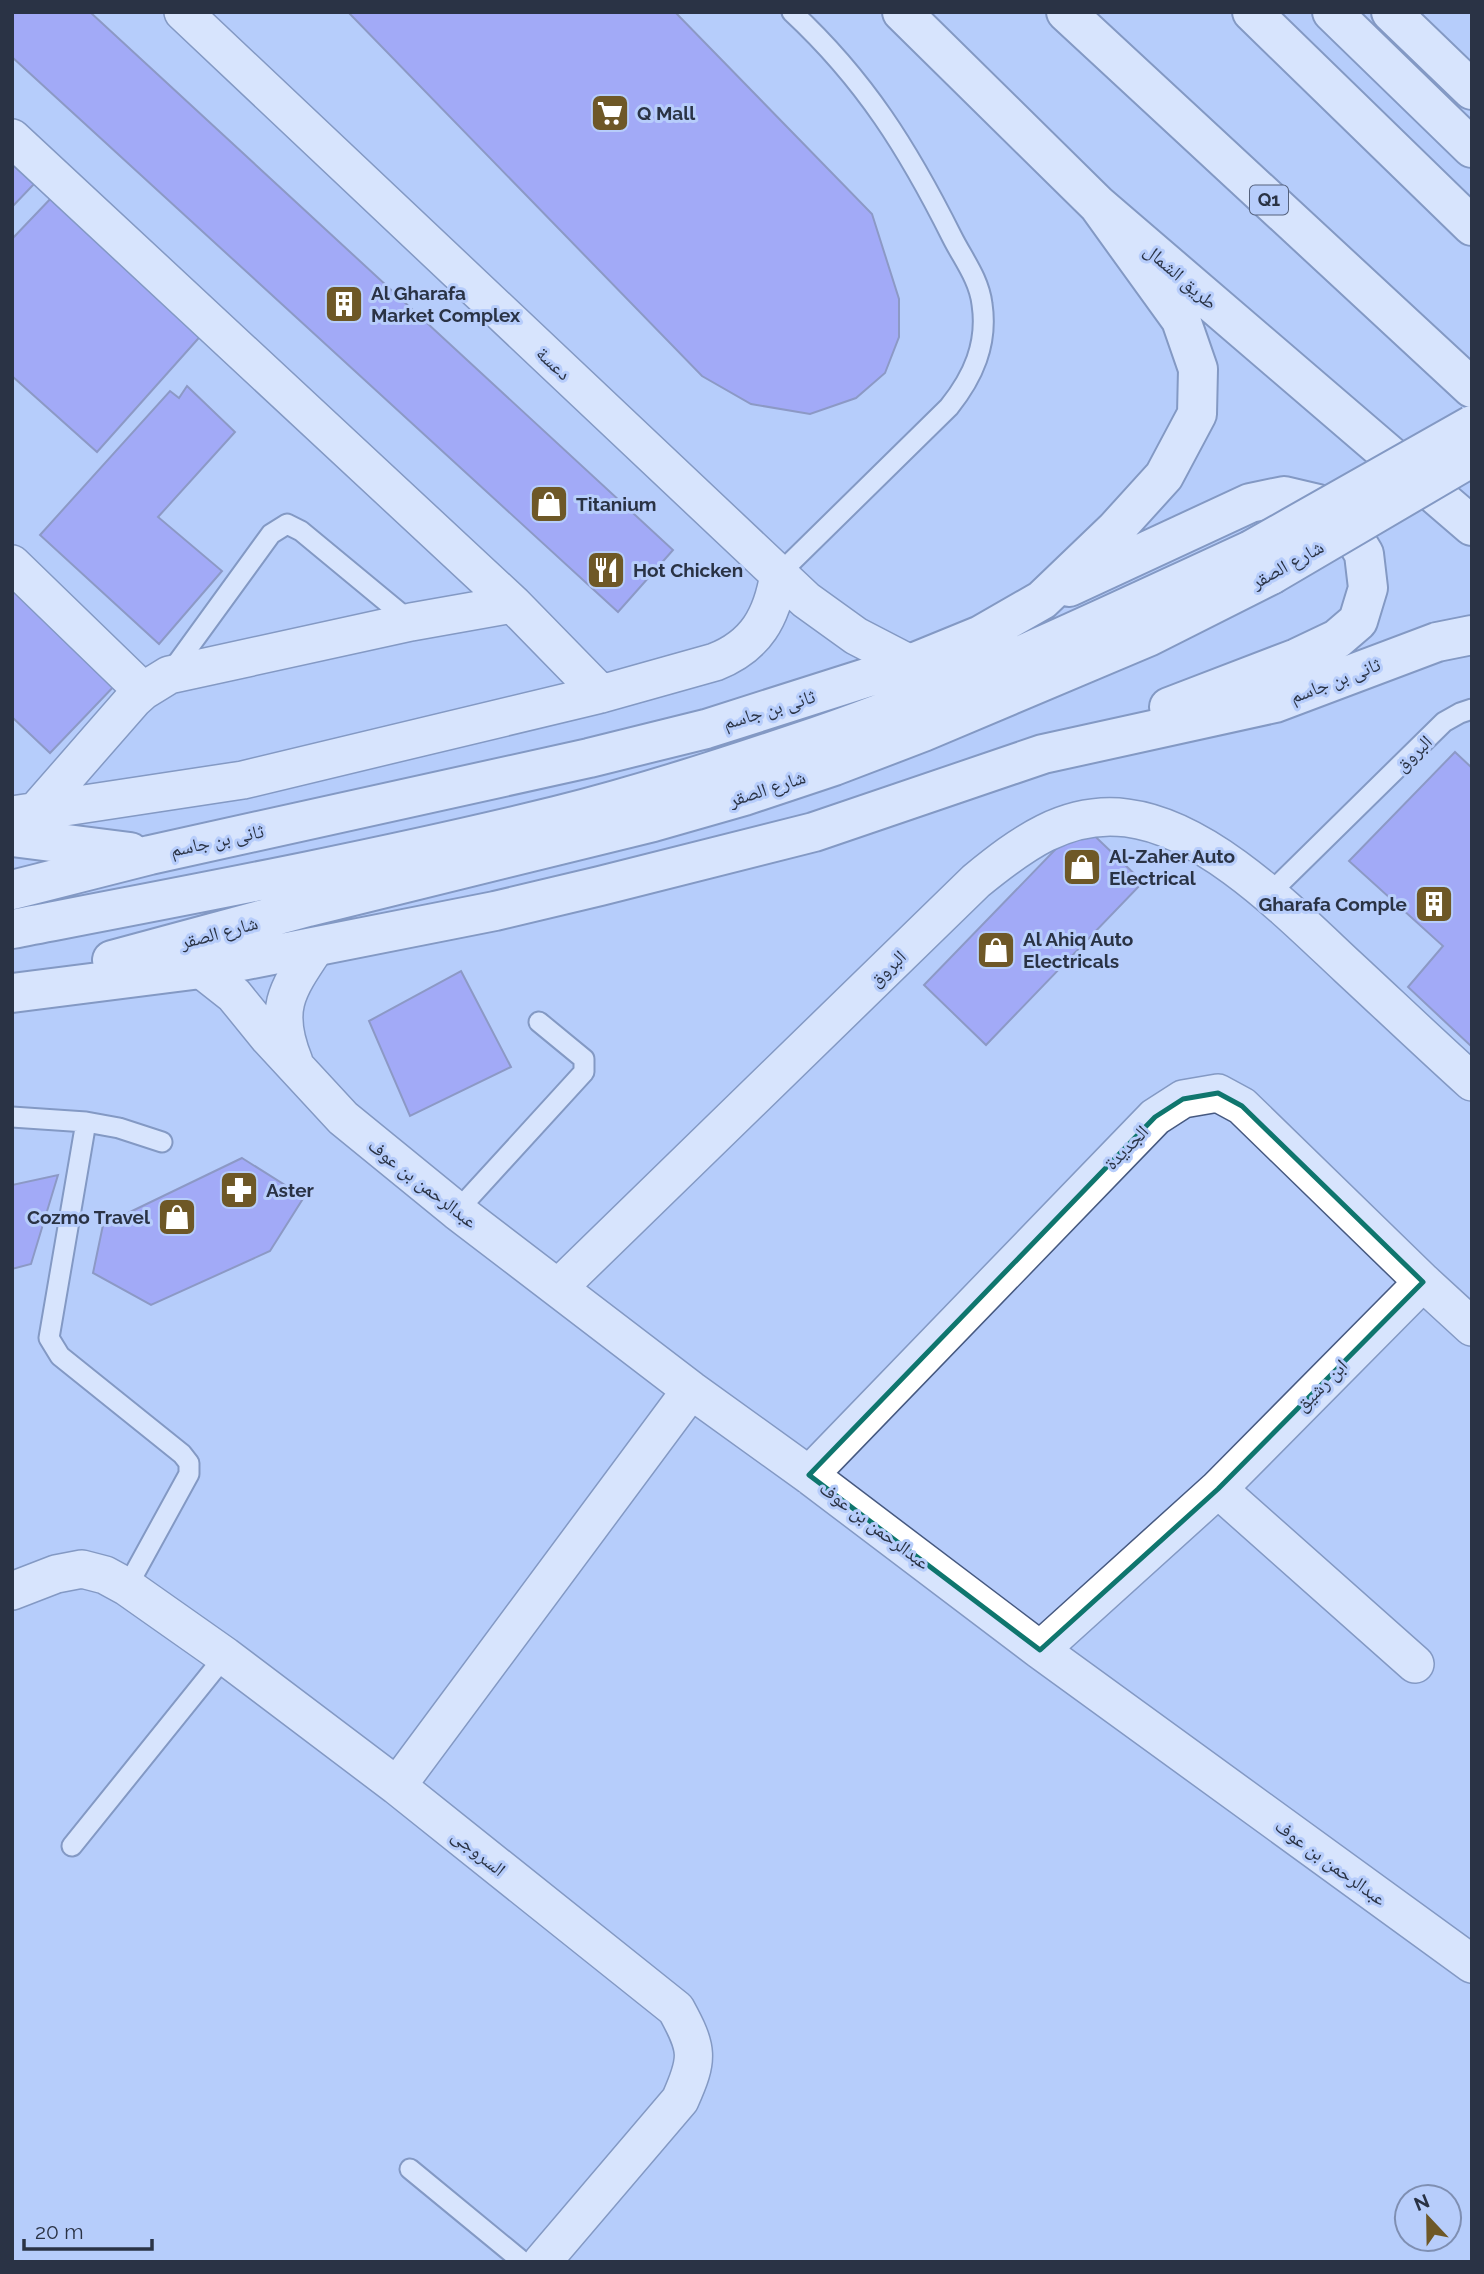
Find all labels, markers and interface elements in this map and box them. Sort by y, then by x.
supermarket icon: Q Mall [589,92,631,134]
place label: Q Mall [637,102,696,124]
road number: Q1 [1250,186,1288,215]
street label: طريق الشمال [1140,239,1222,314]
place label: Al Gharafa Market Complex [371,282,521,326]
building icon: Al Gharafa Market Complex [323,283,365,325]
street label: دعسة [532,342,576,384]
shop icon: Titanium [528,483,570,525]
place label: Titanium [576,493,657,515]
street label: شارع الصقر [1246,535,1328,594]
restaurant icon: Hot Chicken [585,549,627,591]
place label: Hot Chicken [633,559,743,581]
street label: ثانى بن جاسم [1287,653,1384,709]
street label: ثانى بن جاسم [720,685,818,735]
street label: البروق [1390,730,1437,777]
street label: شارع الصقر [725,765,808,812]
street label: ثانى بن جاسم [168,819,266,863]
place label: Al-Zaher Auto Electrical [1109,845,1235,889]
shop icon: Al-Zaher Auto Electrical [1061,846,1103,888]
building icon: Gharafa Comple [1413,883,1455,925]
place label: Gharafa Comple [1259,893,1407,915]
street label: شارع الصقر [177,911,260,954]
place label: Al Ahiq Auto Electricals [1023,928,1133,972]
shop icon: Al Ahiq Auto Electricals [975,929,1017,971]
street label: البروق [864,945,911,992]
street label: الجديدة [1100,1120,1153,1174]
street label: عبدالرحمن بن عوف [364,1134,482,1233]
pharmacy icon: Aster [218,1169,260,1211]
place label: Aster [266,1179,315,1201]
shop icon: Cozmo Travel [156,1196,198,1238]
place label: Cozmo Travel [27,1206,151,1228]
street label: ابن رشيق [1290,1354,1352,1416]
street label: عبدالرحمن بن عوف [815,1476,935,1575]
street label: عبدالرحمن بن عوف [1271,1814,1391,1911]
street label: السروجى [447,1824,510,1881]
north arrow [1393,2183,1463,2253]
text: N [1411,2189,1432,2215]
scale bar [24,2208,152,2252]
text: 20 m [35,2219,83,2244]

